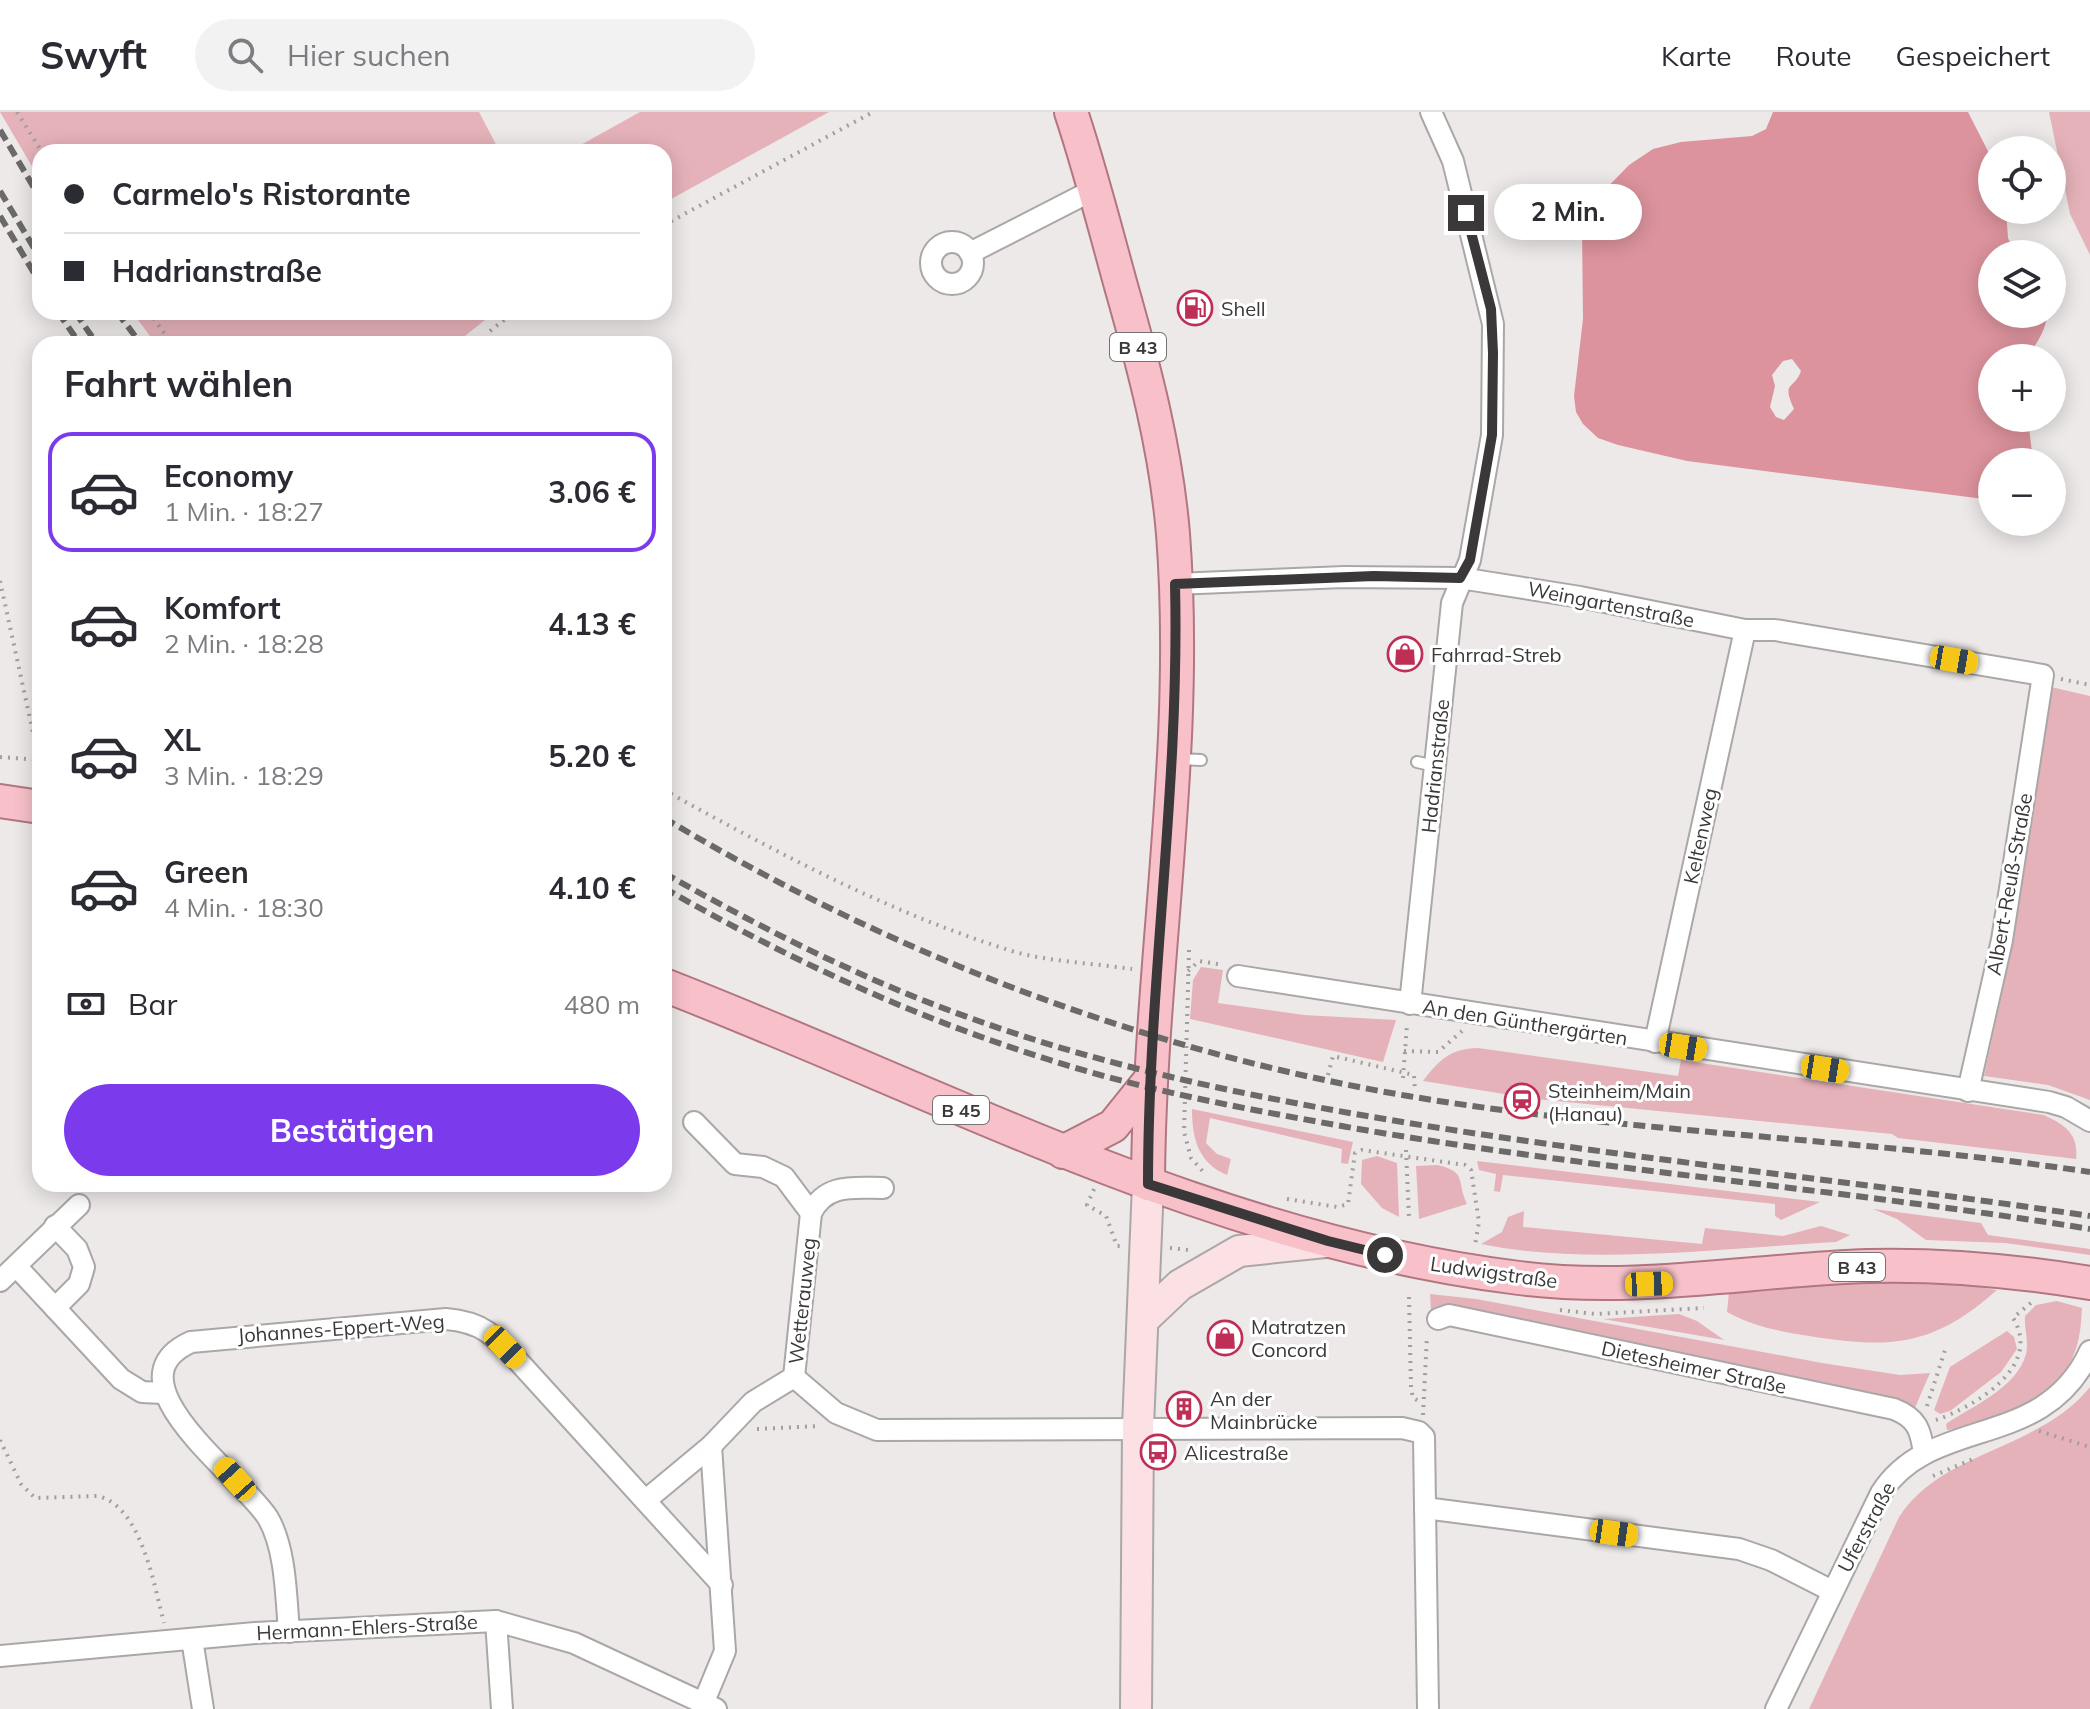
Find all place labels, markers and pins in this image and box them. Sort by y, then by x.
fuel station icon: Shell [1176,289,1214,327]
place label: Shell [1221,296,1266,321]
shop icon: Fahrrad-Streb [1386,635,1424,673]
place label: Fahrrad-Streb [1431,642,1562,667]
place label: Steinheim/Main (Hanau) [1548,1078,1691,1126]
station icon: Steinheim/Main (Hanau) [1503,1082,1541,1120]
place label: Matratzen Concord [1251,1314,1346,1362]
shop icon: Matratzen Concord [1206,1319,1244,1357]
place label: An der Mainbrücke [1210,1386,1317,1434]
building icon: An der Mainbrücke [1165,1390,1203,1428]
bus stop icon: Alicestraße [1139,1433,1177,1471]
place label: Alicestraße [1184,1440,1288,1465]

